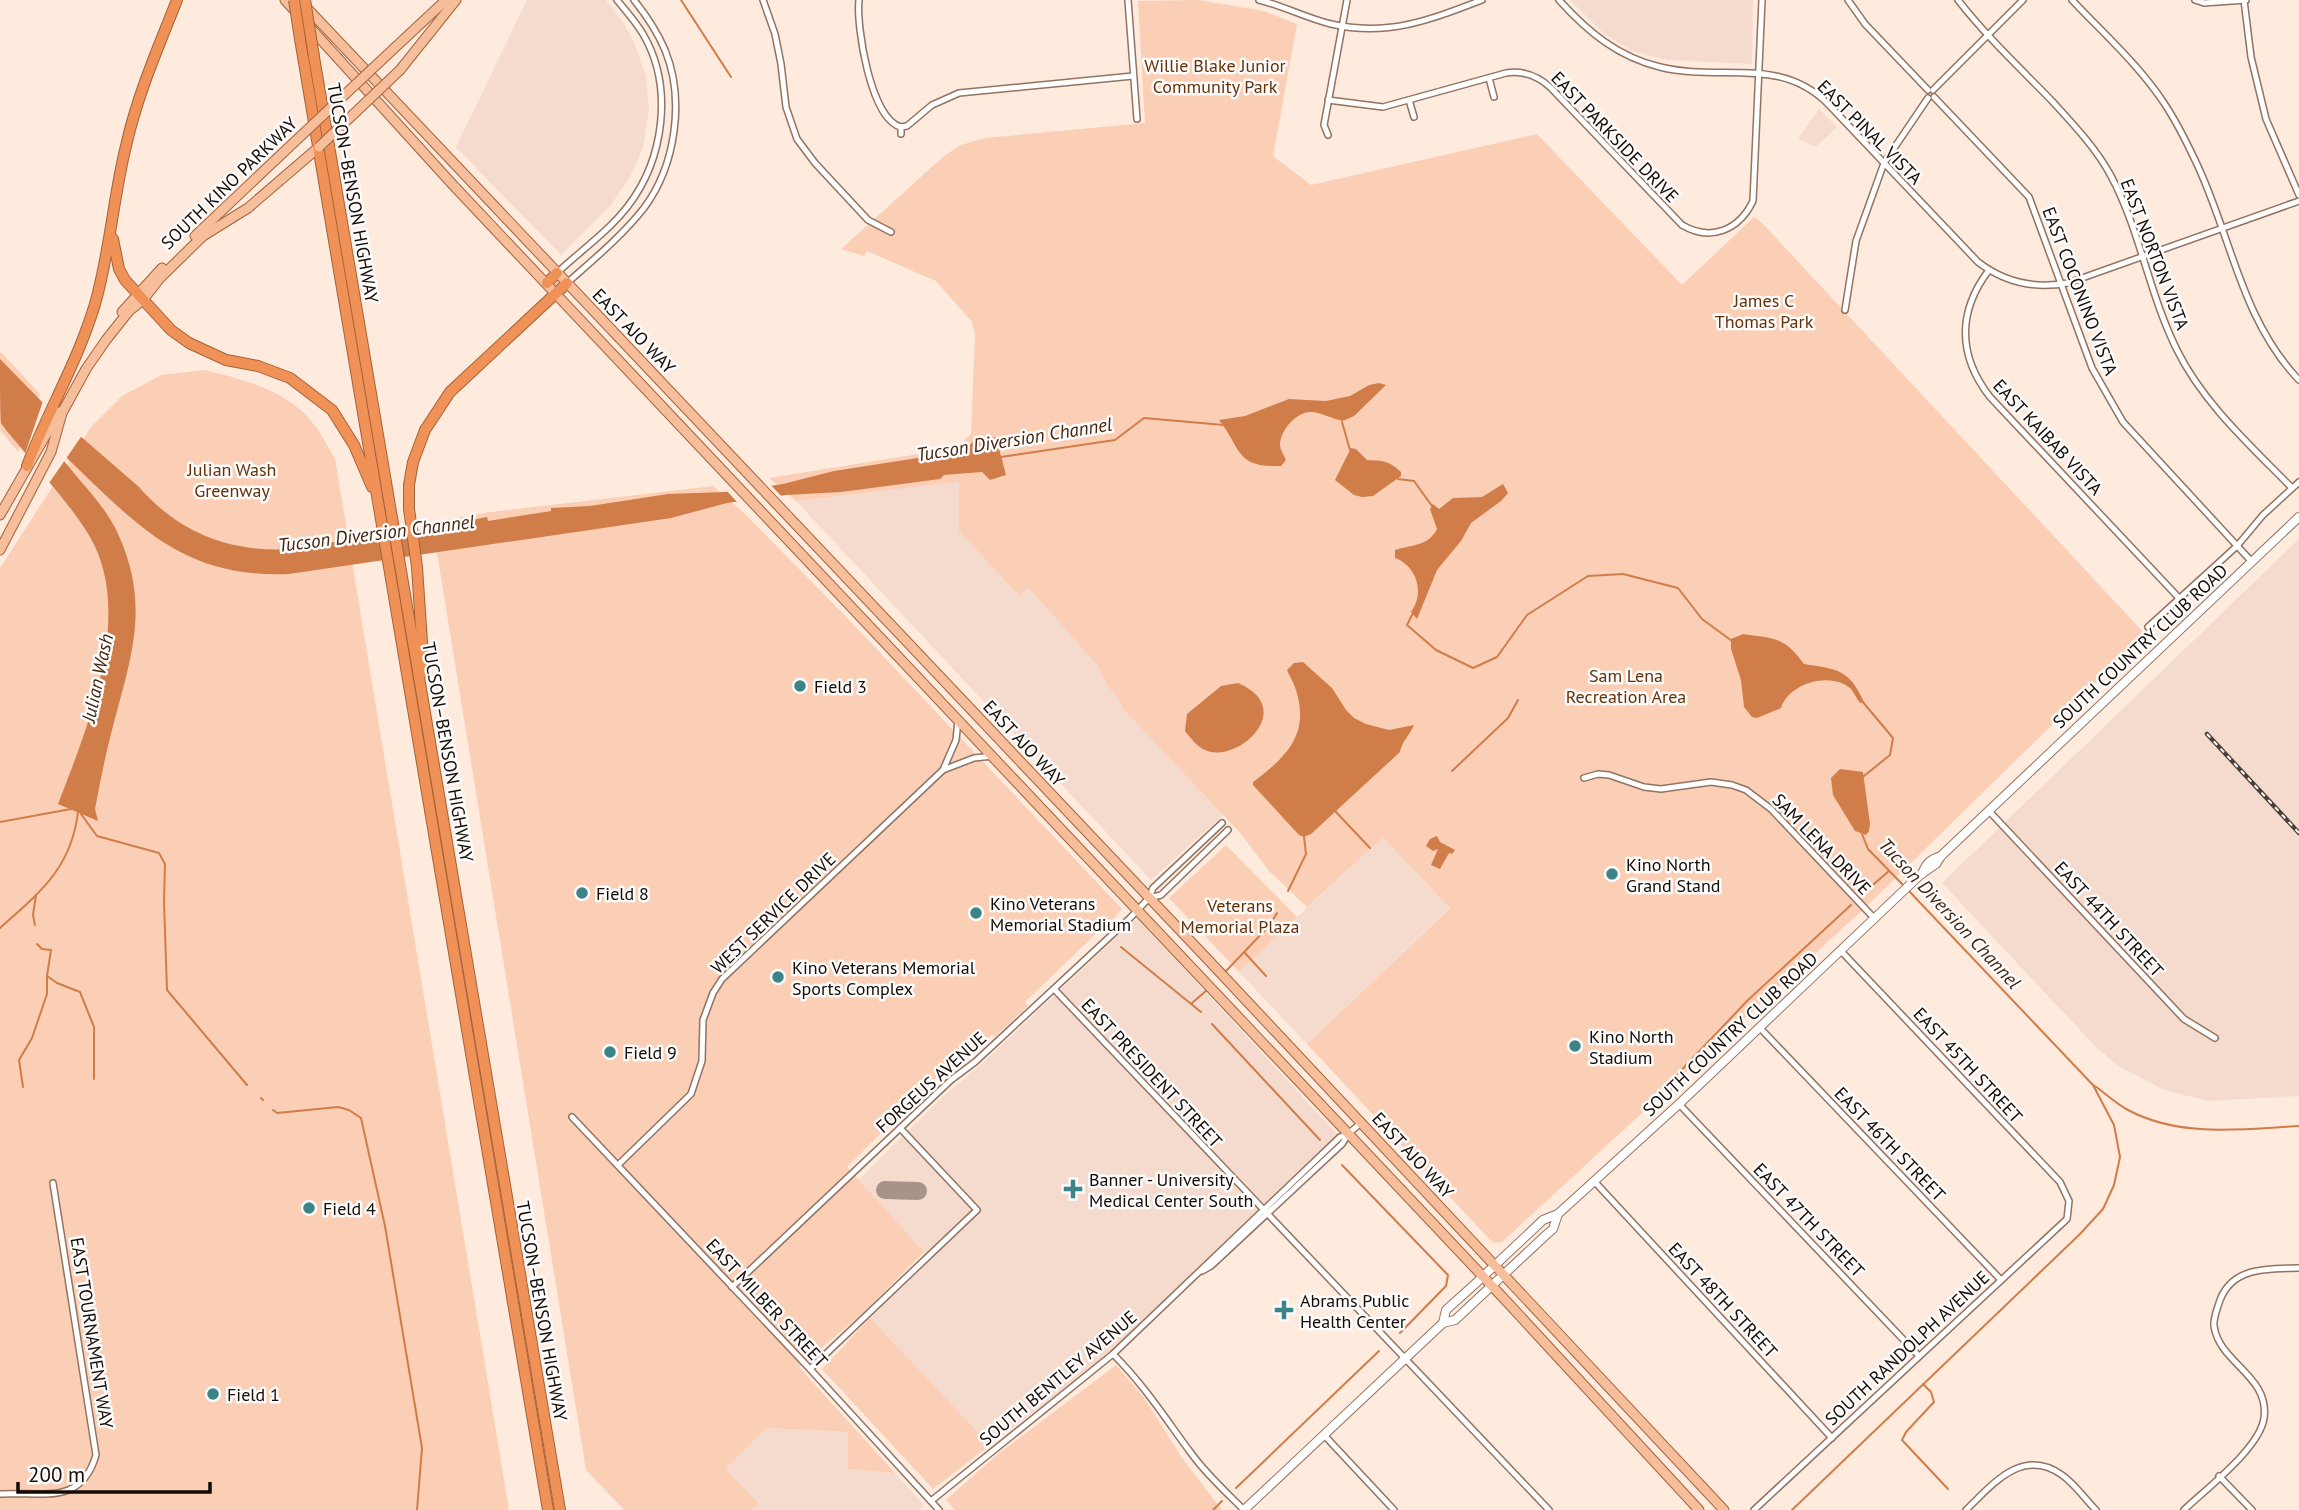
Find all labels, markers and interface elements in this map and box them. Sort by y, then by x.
park label: Willie Blake Junior Community Park [1144,54,1286,98]
street label: EAST PARKSIDE DRIVE [1546,67,1684,207]
street label: EAST PINAL VISTA [1813,75,1928,190]
street label: TUCSON–BENSON HIGHWAY [322,81,384,305]
street label: SOUTH KINO PARKWAY [156,112,302,254]
street label: EAST NORTON VISTA [2116,175,2195,333]
street label: EAST COCONINO VISTA [2037,204,2123,379]
street label: EAST AJO WAY [588,284,680,378]
park label: James C Thomas Park [1715,289,1814,333]
street label: EAST KAIBAB VISTA [1988,374,2108,500]
water label: Tucson Diversion Channel [914,412,1114,466]
park label: Julian Wash Greenway [187,458,276,502]
water label: Tucson Diversion Channel [276,509,476,557]
street label: SOUTH COUNTRY CLUB ROAD [2048,559,2232,733]
water label: Julian Wash [75,631,118,727]
street label: TUCSON–BENSON HIGHWAY [417,640,479,864]
park label: Sam Lena Recreation Area [1566,664,1686,708]
place label: Field 3 [814,675,867,698]
marker: Field 3 [792,678,808,694]
street label: EAST AJO WAY [978,695,1070,791]
street label: SAM LENA DRIVE [1768,788,1876,900]
water label: Tucson Diversion Channel [1874,832,2026,994]
street label: WEST SERVICE DRIVE [706,847,840,979]
place label: Kino North Grand Stand [1626,853,1721,897]
street label: EAST 44TH STREET [2049,856,2169,982]
marker: Kino North Grand Stand [1604,866,1620,882]
place label: Field 8 [596,882,649,905]
marker: Field 8 [574,885,590,901]
place label: Kino Veterans Memorial Stadium [990,892,1131,936]
park label: Veterans Memorial Plaza [1181,894,1299,938]
marker: Kino Veterans Memorial Stadium [968,905,984,921]
street label: SOUTH COUNTRY CLUB ROAD [1638,947,1822,1121]
place label: Kino Veterans Memorial Sports Complex [792,956,976,1000]
marker: Kino Veterans Memorial Sports Complex [770,969,786,985]
street label: EAST PRESIDENT STREET [1077,993,1227,1153]
street label: EAST 45TH STREET [1908,1002,2028,1128]
place label: Kino North Stadium [1589,1025,1673,1069]
street label: FORGEUS AVENUE [871,1026,991,1138]
marker: Kino North Stadium [1567,1038,1583,1054]
place label: Field 9 [624,1041,677,1064]
marker: Field 9 [602,1044,618,1060]
street label: EAST 46TH STREET [1830,1082,1950,1206]
street label: EAST AJO WAY [1367,1107,1459,1203]
street label: EAST 47TH STREET [1749,1158,1869,1282]
place label: Banner - University Medical Center South [1089,1168,1253,1212]
marker: Banner - University Medical Center South [1063,1179,1083,1199]
place label: Field 4 [323,1197,376,1220]
street label: TUCSON–BENSON HIGHWAY [511,1199,573,1423]
marker: Field 4 [301,1200,317,1216]
street label: EAST MILBER STREET [701,1234,833,1372]
street label: EAST TOURNAMENT WAY [66,1236,118,1430]
street label: EAST 48TH STREET [1663,1237,1783,1363]
street label: SOUTH RANDOLPH AVENUE [1820,1266,1994,1430]
place label: Abrams Public Health Center [1300,1289,1409,1333]
marker: Abrams Public Health Center [1274,1300,1294,1320]
street label: SOUTH BENTLEY AVENUE [975,1305,1141,1451]
place label: Field 1 [227,1383,280,1406]
marker: Field 1 [205,1386,221,1402]
scale bar [18,1450,210,1494]
text: 200 m [28,1461,85,1488]

